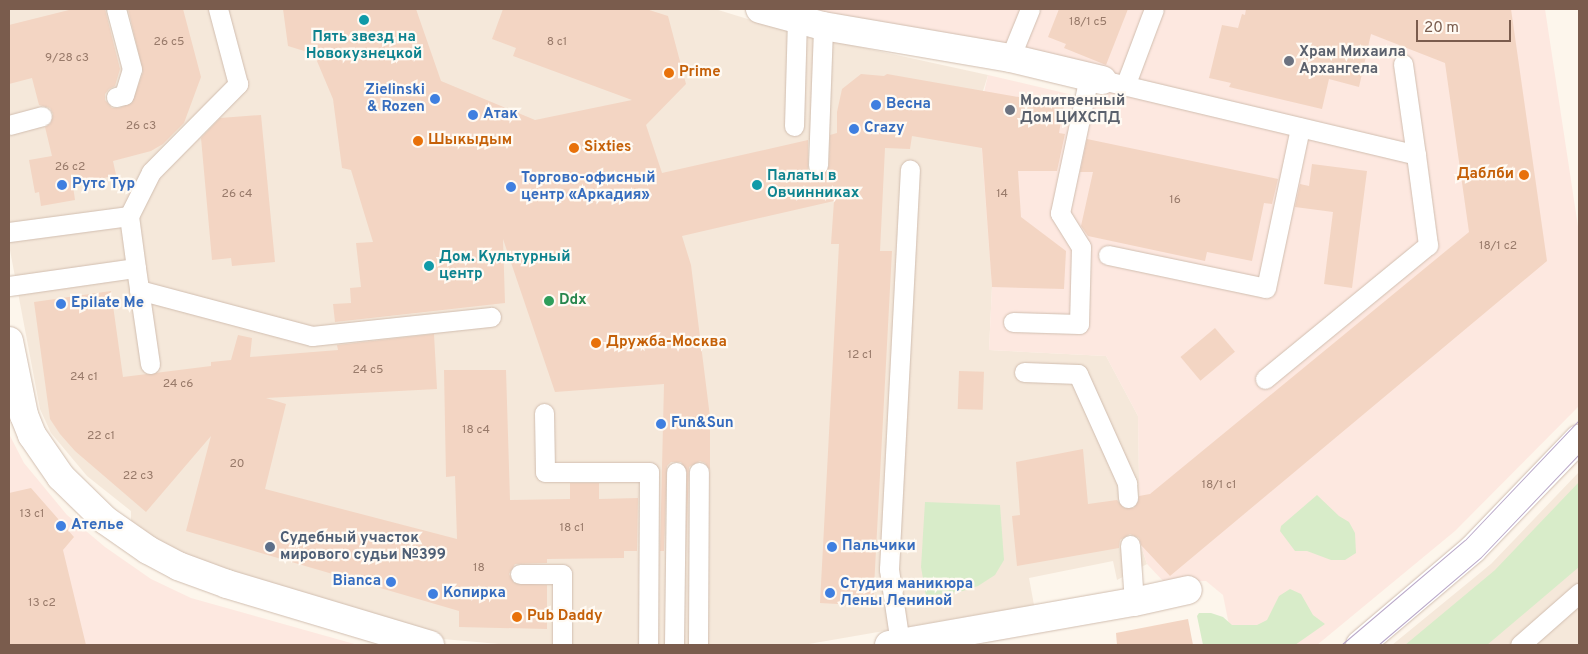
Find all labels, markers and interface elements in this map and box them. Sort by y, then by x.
scale bar [1418,10,1513,42]
marker: Пять звезд на Новокузнецкой [358,14,370,26]
house number: 18/1 с5 [1069,16,1107,30]
text: 20 m [1424,19,1459,38]
place label: Пять звезд на Новокузнецкой [306,28,422,63]
house number: 26 с5 [154,36,184,50]
house number: 8 с1 [547,36,567,50]
place label: Храм Михаила Архангела [1299,43,1406,78]
house number: 9/28 с3 [45,52,89,66]
marker: Храм Михаила Архангела [1283,55,1295,67]
place label: Prime [679,64,721,82]
marker: Prime [663,67,675,79]
place label: Zielinski & Rozen [365,81,425,116]
place label: Молитвенный Дом ЦИХСПД [1020,92,1125,127]
marker: Zielinski & Rozen [429,93,441,105]
place label: Весна [886,96,931,114]
marker: Весна [870,99,882,111]
marker: Молитвенный Дом ЦИХСПД [1004,104,1016,116]
place label: Атак [483,106,518,124]
marker: Атак [467,109,479,121]
house number: 26 с3 [126,120,156,134]
place label: Crazy [864,120,905,138]
marker: Crazy [848,123,860,135]
place label: Шыкыдым [428,132,512,150]
marker: Шыкыдым [412,135,424,147]
place label: Sixties [584,139,631,157]
marker: Sixties [568,142,580,154]
house number: 26 с2 [55,161,85,175]
place label: Даблби [1457,166,1514,184]
place label: Палаты в Овчинниках [767,167,859,202]
place label: Торгово-офисный центр «Аркадия» [521,169,655,204]
marker: Даблби [1518,169,1530,181]
place label: Рутс Тур [72,176,135,194]
marker: Рутс Тур [56,179,68,191]
marker: Палаты в Овчинниках [751,179,763,191]
marker: Торгово-офисный центр «Аркадия» [505,181,517,193]
house number: 26 с4 [222,188,252,202]
house number: 14 [996,188,1008,202]
house number: 16 [1169,194,1181,208]
house number: 18/1 с2 [1479,240,1517,254]
place label: Дом. Культурный центр [439,248,570,283]
marker: Дом. Культурный центр [423,260,435,272]
place label: Ddx [559,292,587,310]
place label: Epilate Me [71,295,144,313]
marker: Ddx [543,295,555,307]
marker: Epilate Me [55,298,67,310]
place label: Дружба-Москва [606,334,727,352]
marker: Дружба-Москва [590,337,602,349]
house number: 12 с1 [847,349,873,363]
house number: 24 с5 [353,364,383,378]
house number: 24 с1 [70,371,98,385]
house number: 24 с6 [163,378,193,392]
place label: Fun&Sun [671,415,734,433]
marker: Fun&Sun [655,418,667,430]
house number: 18 с4 [462,424,490,438]
house number: 22 с1 [87,430,115,444]
house number: 20 [229,458,245,472]
house number: 22 с3 [123,470,153,484]
house number: 18/1 с1 [1201,479,1237,493]
house number: 13 с1 [20,508,44,522]
place label: Ателье [71,517,124,535]
marker: Ателье [55,520,67,532]
house number: 18 с1 [559,522,585,536]
place label: Судебный участок мирового судьи №399 [280,529,446,564]
place label: Пальчики [842,538,916,556]
marker: Судебный участок мирового судьи №399 [264,541,276,553]
marker: Пальчики [826,541,838,553]
house number: 18 [473,562,485,576]
place label: Bianca [333,573,381,591]
place label: Студия маникюра Лены Лениной [840,575,973,610]
marker: Bianca [385,576,397,588]
place label: Копирка [443,585,506,603]
marker: Студия маникюра Лены Лениной [824,587,836,599]
marker: Копирка [427,588,439,600]
house number: 13 с2 [28,597,56,611]
place label: Pub Daddy [527,608,603,626]
marker: Pub Daddy [511,611,523,623]

